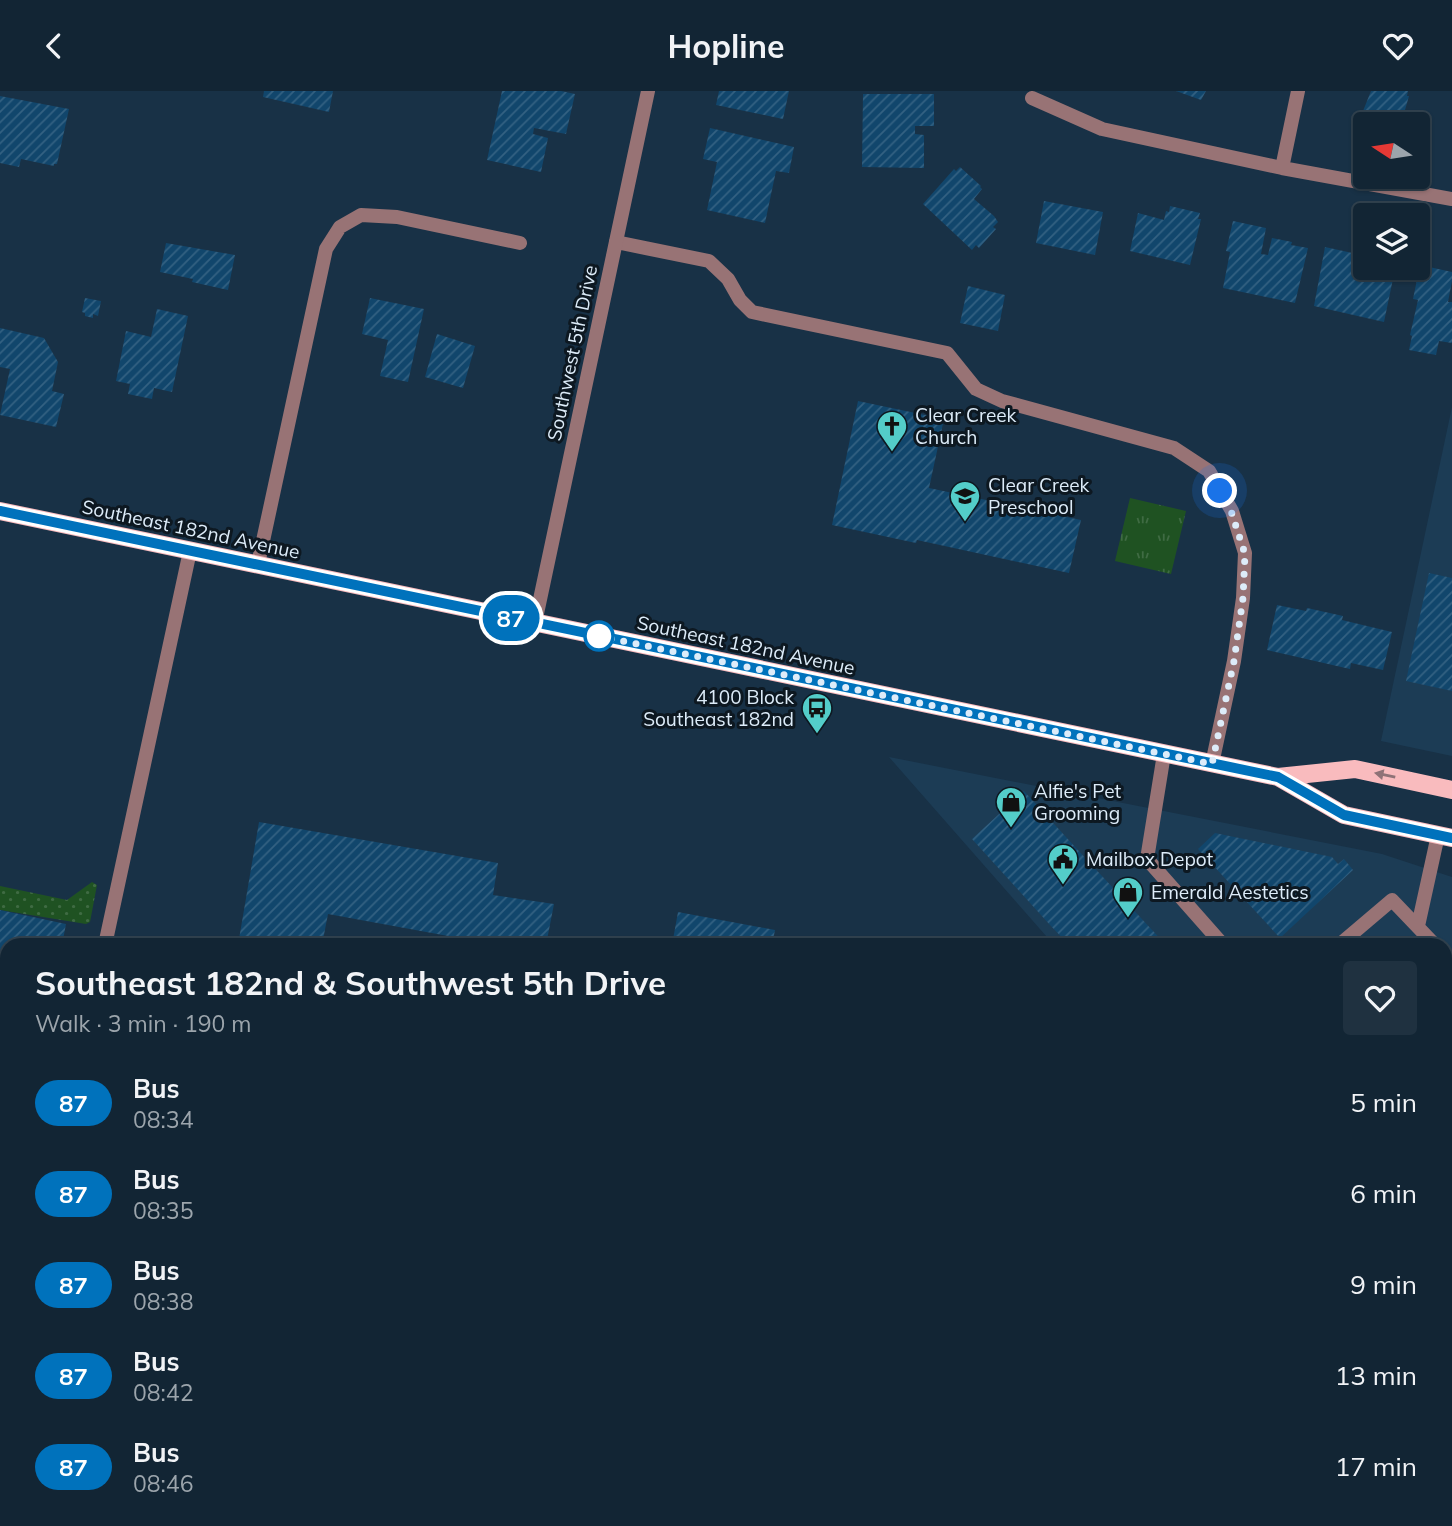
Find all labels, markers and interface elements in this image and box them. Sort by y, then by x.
text: Hopline [667,26,785,66]
icon: back [35,27,73,65]
icon: heart [1379,27,1417,65]
north arrow [1353,112,1430,189]
map controls [1353,112,1430,280]
button: layers [1353,203,1430,280]
street label: Southwest 5th Drive [542,263,602,443]
place label: Clear Creek Church [915,403,1017,449]
church icon: Clear Creek Church [875,409,909,453]
place label: Clear Creek Preschool [988,473,1090,519]
your location [1202,473,1237,508]
school or university icon: Clear Creek Preschool [948,479,982,523]
street label: Southeast 182nd Avenue [80,494,302,564]
line badge: 87 [480,595,542,641]
text: 87 [497,603,525,633]
street label: Southeast 182nd Avenue [635,610,857,680]
unlabelled marker [584,621,614,651]
place label: 4100 Block Southeast 182nd [643,685,794,731]
bus stop icon: 4100 Block Southeast 182nd [800,691,834,735]
one-way arrow [1374,770,1396,781]
place label: Alfie's Pet Grooming [1034,779,1122,825]
shop icon: Alfie's Pet Grooming [994,785,1028,829]
public building icon: Mailbox Depot [1046,842,1080,886]
place label: Mailbox Depot [1086,847,1214,871]
shop icon: Emerald Aestetics [1111,875,1145,919]
place label: Emerald Aestetics [1151,880,1309,904]
button: heart [1343,961,1417,1035]
text: Southeast 182nd & Southwest 5th Drive [35,962,666,1003]
text: Walk · 3 min · 190 m [35,1009,252,1038]
text: Bus [133,1072,179,1105]
text: 5 min [1350,1086,1417,1119]
text: 87 [59,1088,88,1118]
text: 08:34 [133,1105,193,1134]
text: Bus [133,1163,179,1196]
text: 6 min [1350,1177,1417,1210]
text: 87 [59,1179,88,1209]
text: 08:35 [133,1196,193,1225]
text: Bus [133,1254,179,1287]
text: 9 min [1350,1268,1417,1301]
text: 87 [59,1270,88,1300]
text: 08:38 [133,1287,193,1316]
text: Bus [133,1345,179,1378]
text: 13 min [1335,1359,1417,1392]
text: 87 [59,1361,88,1391]
text: 08:42 [133,1378,193,1407]
text: Bus [133,1436,179,1469]
text: 17 min [1335,1450,1417,1483]
text: 87 [59,1452,88,1482]
text: 08:46 [133,1469,193,1498]

